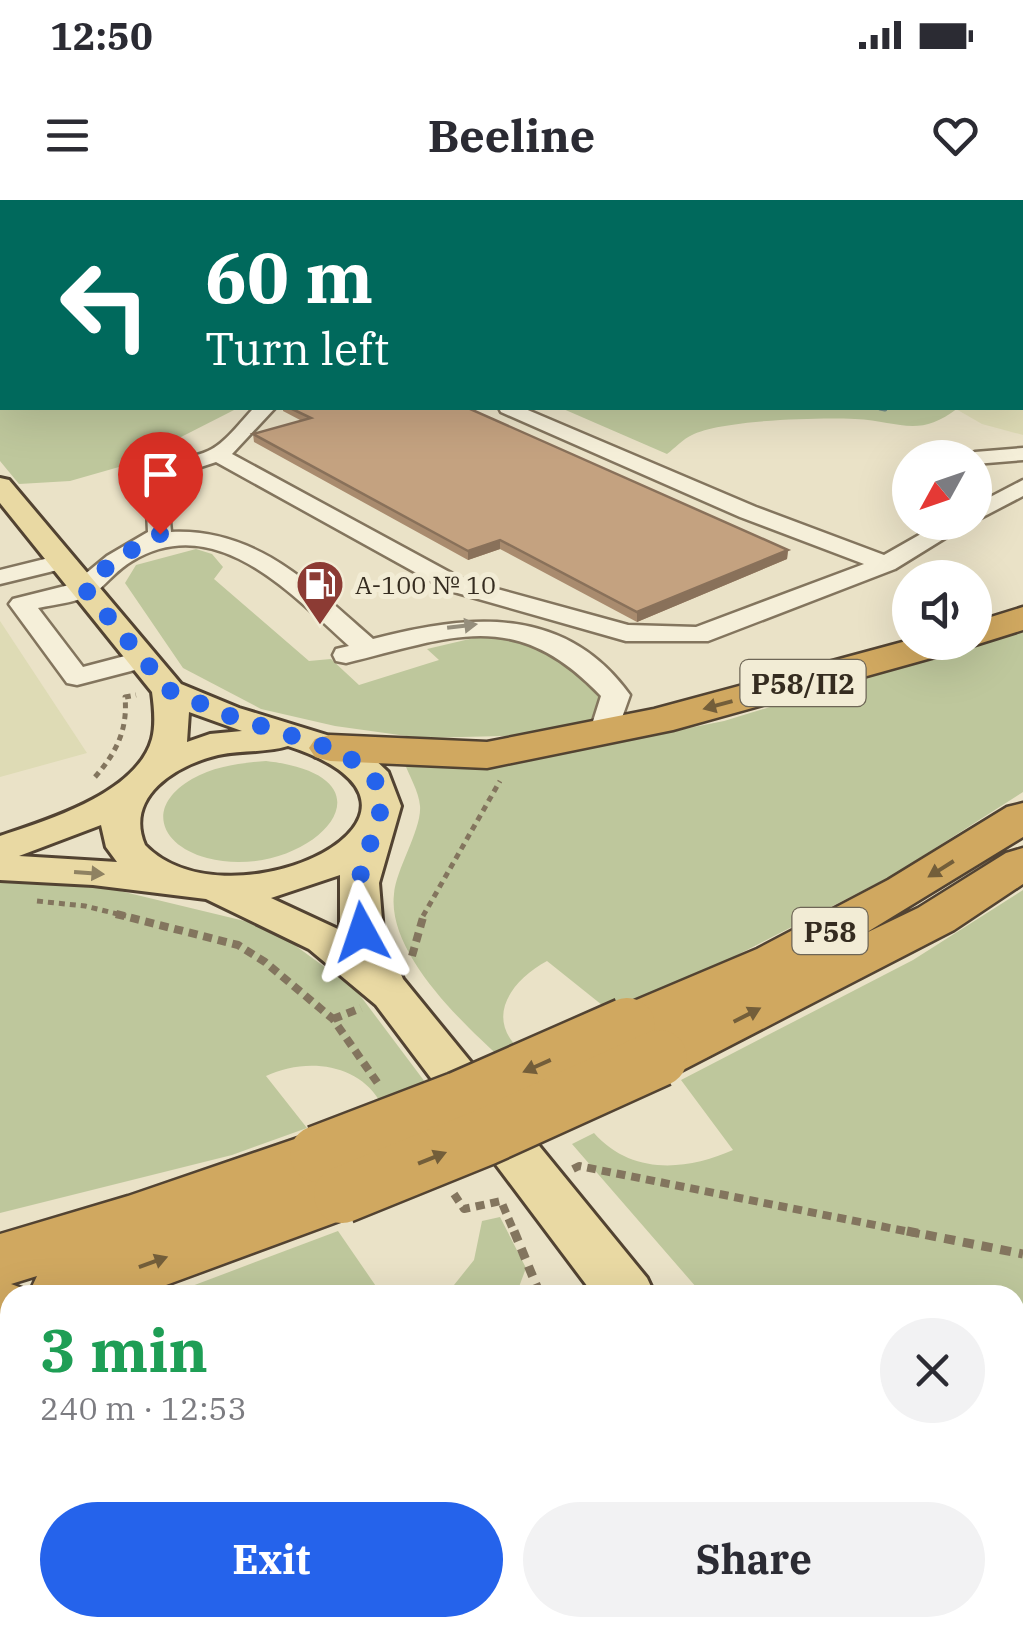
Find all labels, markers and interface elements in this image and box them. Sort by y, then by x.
text: 12:50 [50,11,153,60]
text: Beeline [428,106,595,164]
icon: menu [40,108,95,163]
icon: heart [928,108,983,163]
text: 60 m [205,231,373,322]
icon: left [40,240,170,370]
text: Turn left [205,319,389,377]
pin [118,432,203,535]
north arrow [892,440,992,540]
map controls [892,440,992,660]
icon: arrive [133,447,188,502]
fuel station icon: А-100 № 10 [294,558,346,626]
button: sound [892,560,992,660]
place label: А-100 № 10 [355,568,496,601]
one-way arrow [447,618,479,634]
road number: Р58/П2 [740,660,866,706]
one-way arrow [702,698,733,714]
one-way arrow [927,859,954,877]
one-way arrow [74,865,106,881]
position arrow [310,880,414,984]
road number: Р58 [792,908,868,954]
one-way arrow [732,1007,761,1024]
one-way arrow [522,1058,552,1074]
one-way arrow [417,1150,447,1166]
one-way arrow [138,1254,168,1269]
text: 3 min [40,1310,208,1389]
button: close [880,1318,985,1423]
text: 240 m · 12:53 [40,1387,247,1429]
button: Exit [40,1502,503,1617]
button: Share [523,1502,985,1617]

